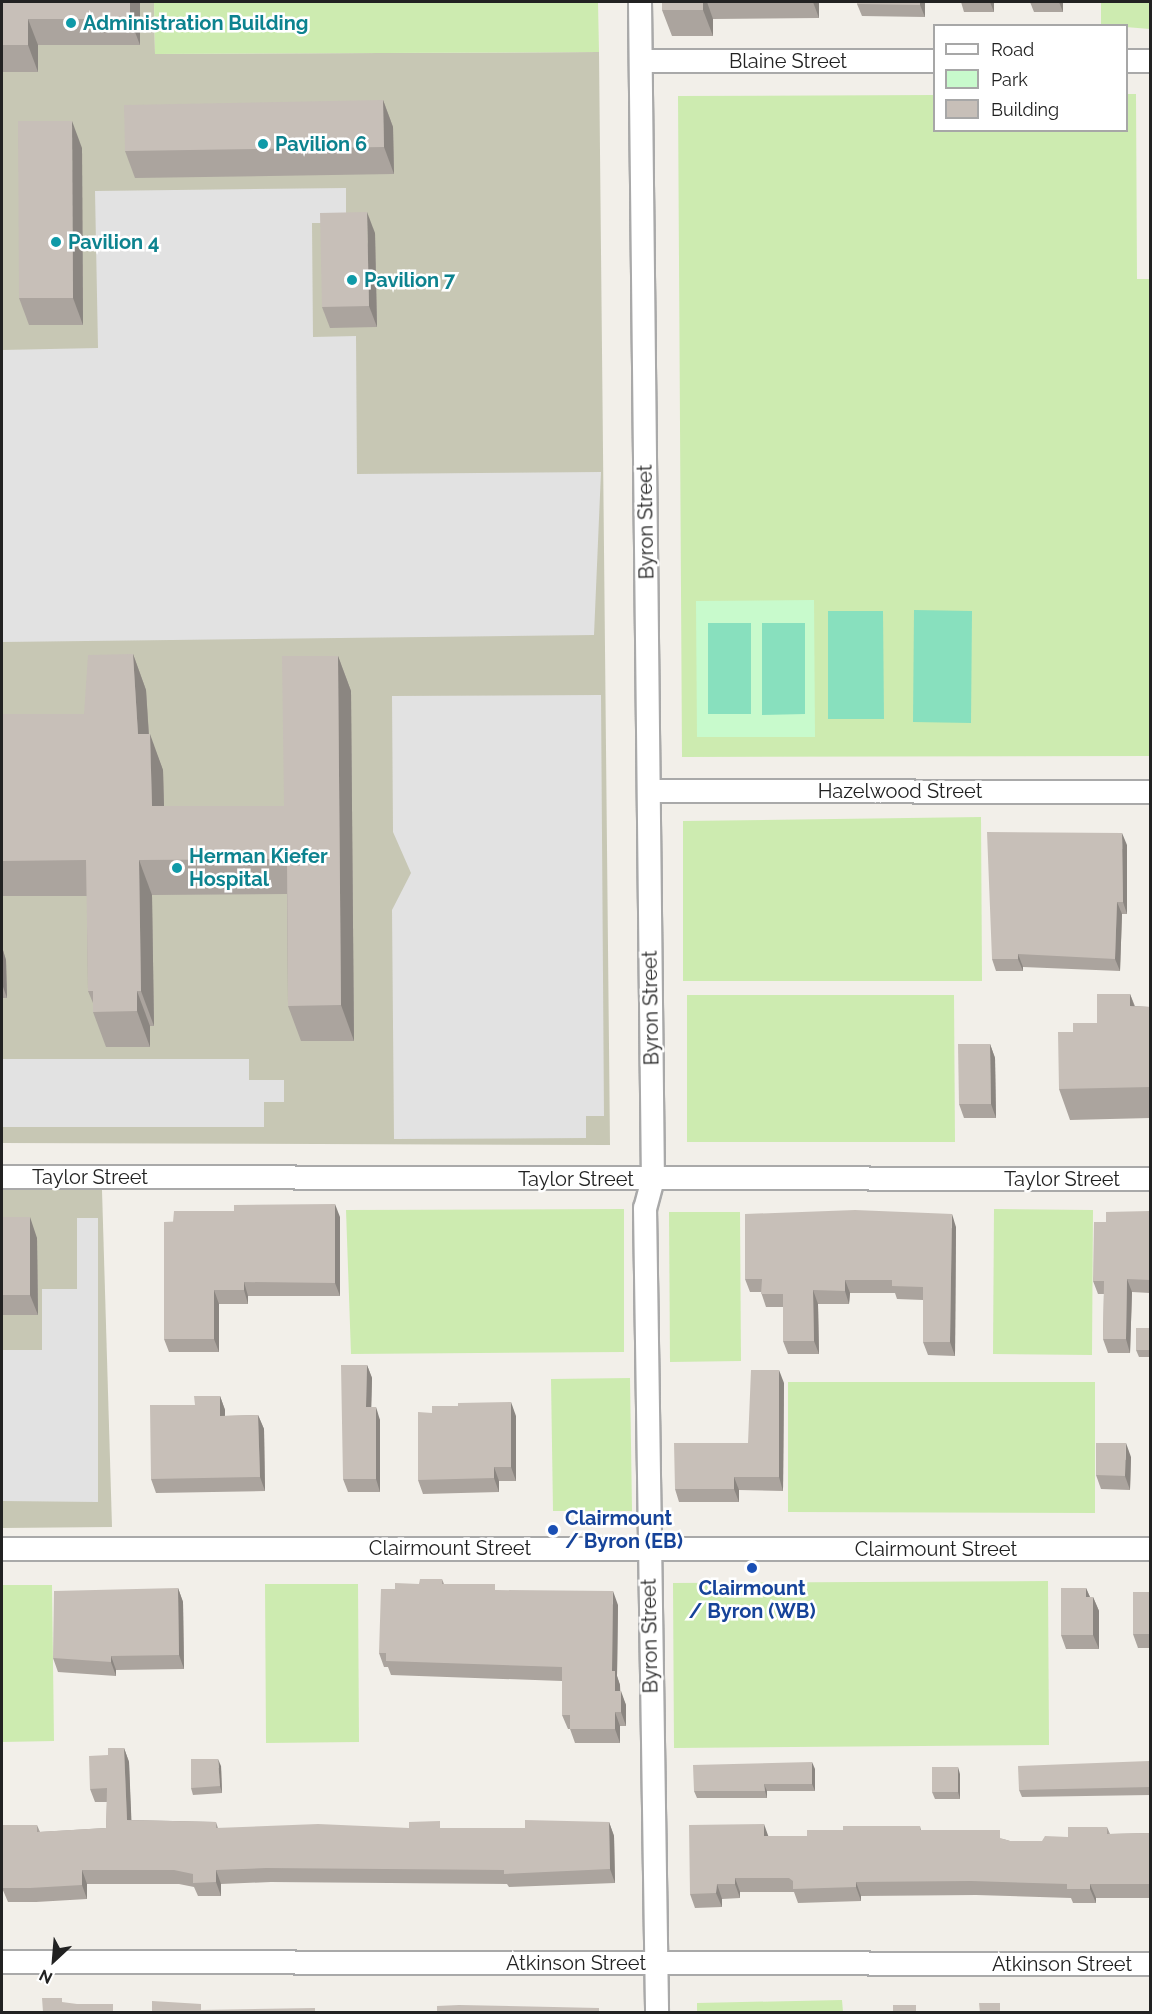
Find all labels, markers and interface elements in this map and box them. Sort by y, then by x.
place label: Administration Building [83,11,308,35]
marker: Administration Building [64,16,78,30]
legend [933,24,1128,132]
text: Road [991,39,1034,60]
street label: Blaine Street [729,49,847,73]
text: Park [991,69,1028,90]
text: Building [991,99,1059,120]
place label: Pavilion 6 [275,132,367,156]
marker: Pavilion 6 [256,137,270,151]
place label: Pavilion 4 [68,230,159,254]
marker: Pavilion 4 [49,235,63,249]
place label: Pavilion 7 [364,268,455,292]
marker: Pavilion 7 [345,273,359,287]
street label: Byron Street [633,464,659,580]
street label: Hazelwood Street [818,779,982,803]
place label: Herman Kiefer Hospital [189,844,328,891]
marker: Herman Kiefer Hospital [170,861,184,875]
street label: Byron Street [638,950,664,1066]
street label: Taylor Street [32,1165,148,1189]
street label: Taylor Street [518,1167,634,1191]
street label: Taylor Street [1004,1167,1120,1191]
place label: Clairmount / Byron (EB) [565,1506,683,1553]
marker: Clairmount / Byron (EB) [546,1523,560,1537]
street label: Clairmount Street [369,1536,531,1560]
street label: Clairmount Street [855,1537,1017,1561]
marker: Clairmount / Byron (WB) [745,1561,759,1575]
place label: Clairmount / Byron (WB) [688,1577,816,1624]
street label: Byron Street [637,1578,663,1694]
north arrow [24,1930,84,1990]
street label: Atkinson Street [506,1951,646,1975]
street label: Atkinson Street [992,1952,1132,1976]
text: N [36,1965,56,1988]

